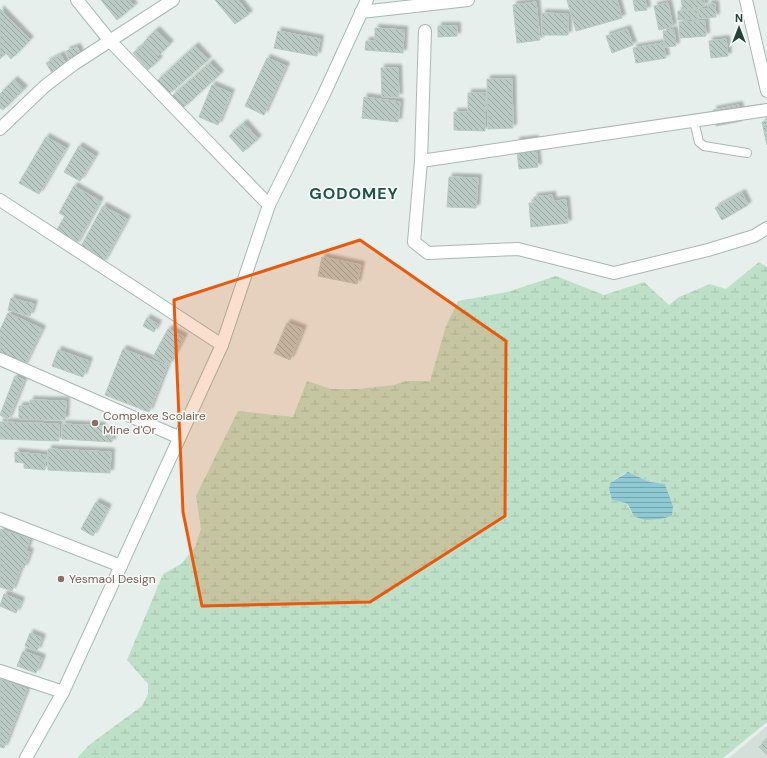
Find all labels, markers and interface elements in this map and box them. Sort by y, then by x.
north arrow [719,8,759,48]
text: N [735,11,743,25]
district label: GODOMEY [309,183,399,204]
place label: Complexe Scolaire Mine d'Or [103,408,206,438]
marker: Complexe Scolaire Mine d'Or [90,418,100,428]
place label: Yesmaol Design [69,571,156,587]
marker: Yesmaol Design [56,574,66,584]

